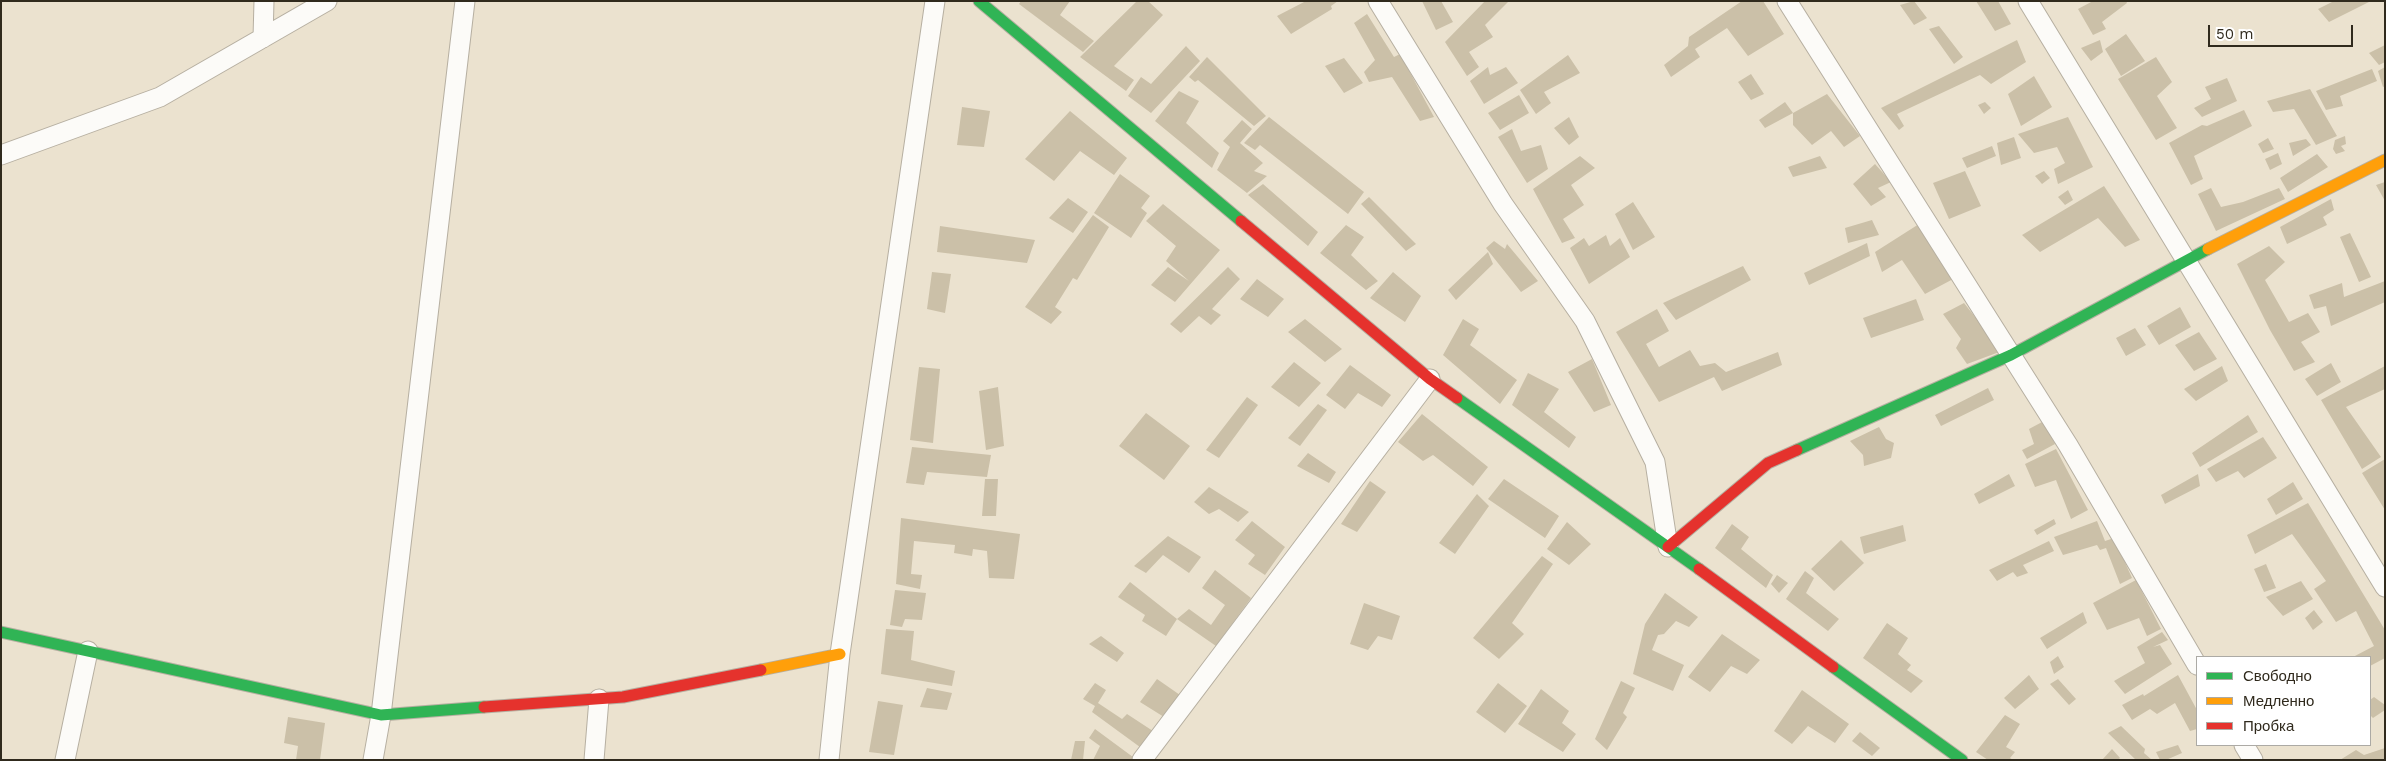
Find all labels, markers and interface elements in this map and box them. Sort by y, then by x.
scale bar [2211,15,2356,47]
text: 50 m [2216,25,2253,43]
legend [2196,656,2371,746]
text: Свободно [2243,667,2312,685]
text: Медленно [2243,692,2314,710]
text: Пробка [2243,717,2294,735]

